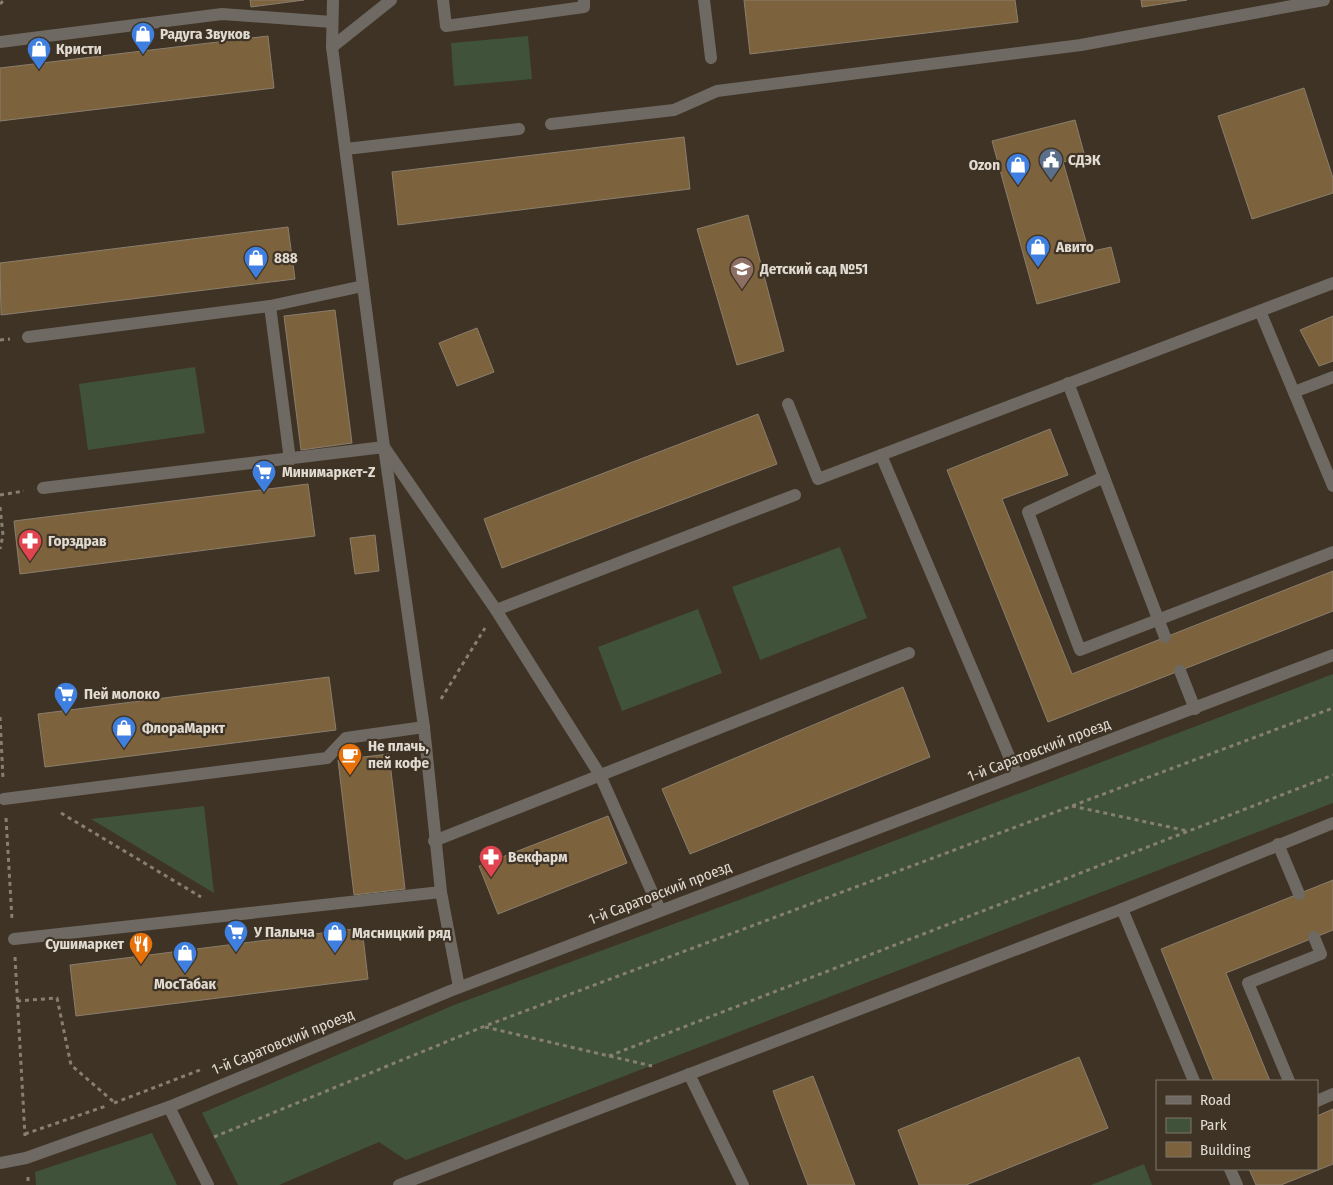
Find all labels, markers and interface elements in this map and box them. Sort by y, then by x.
shop icon: Радуга Звуков [130,21,156,55]
place label: Радуга Звуков [160,25,251,43]
shop icon: Кристи [26,36,52,70]
place label: Кристи [56,40,102,58]
public building icon: СДЭК [1038,147,1064,181]
place label: СДЭК [1068,151,1101,169]
shop icon: Ozon [1005,152,1031,186]
place label: Ozon [969,156,1000,174]
shop icon: Авито [1025,234,1051,268]
place label: Авито [1055,238,1094,256]
shop icon: 888 [243,245,269,279]
place label: 888 [274,249,298,267]
school or university icon: Детский сад №51 [729,256,755,290]
place label: Детский сад №51 [759,260,868,278]
supermarket icon: Минимаркет-Z [251,459,277,493]
place label: Минимаркет-Z [282,463,376,481]
pharmacy icon: Горздрав [17,528,43,562]
place label: Горздрав [48,532,107,550]
supermarket icon: Пей молоко [53,681,79,715]
place label: Пей молоко [84,685,160,703]
street label: 1-й Саратовский проезд [965,714,1113,786]
shop icon: ФлораМаркт [111,715,137,749]
place label: ФлораМаркт [142,719,225,737]
place label: Не плачь, пей кофе [368,737,429,772]
cafe icon: Не плачь, пей кофе [337,742,363,776]
pharmacy icon: Векфарм [478,844,504,878]
place label: Векфарм [508,848,567,866]
street label: 1-й Саратовский проезд [586,857,734,929]
supermarket icon: У Палыча [223,919,249,953]
shop icon: Мясницкий ряд [322,920,348,954]
place label: У Палыча [253,923,315,941]
place label: Мясницкий ряд [352,924,451,942]
restaurant icon: Сушимаркет [128,931,154,965]
place label: Сушимаркет [45,935,125,953]
shop icon: МосТабак [172,940,198,974]
place label: МосТабак [154,975,217,993]
street label: 1-й Саратовский проезд [209,1005,357,1079]
legend [1156,1080,1318,1170]
text: Road [1200,1091,1231,1109]
text: Park [1200,1116,1227,1134]
text: Building [1200,1141,1251,1159]

